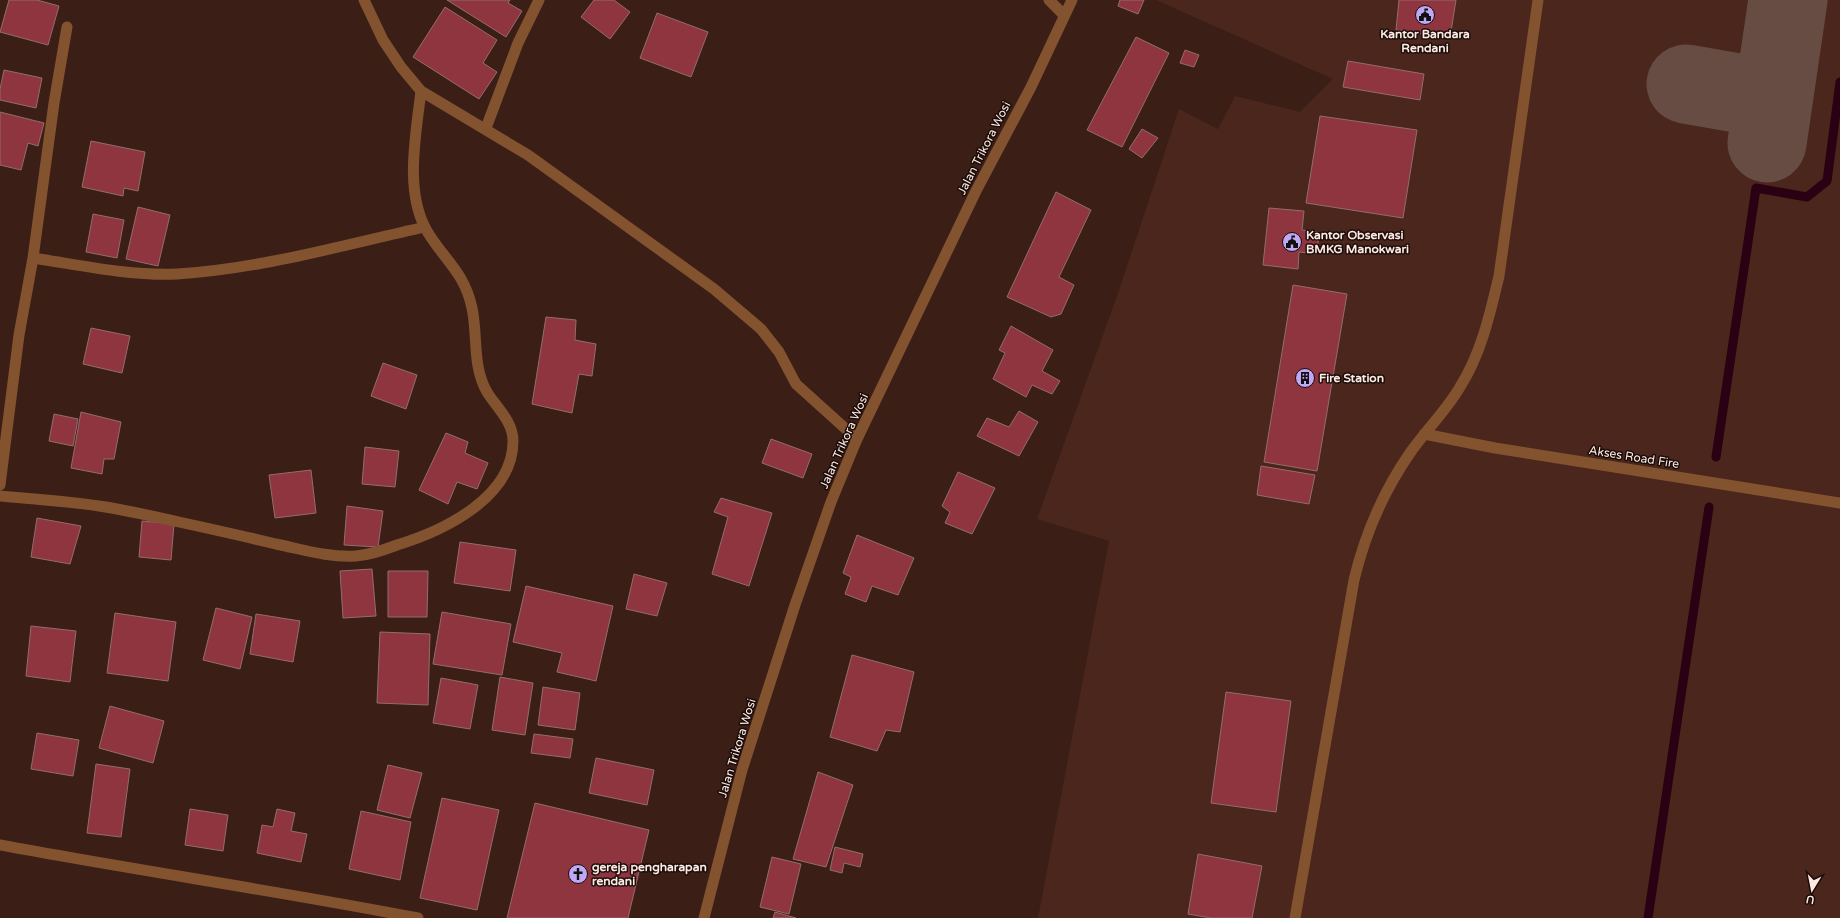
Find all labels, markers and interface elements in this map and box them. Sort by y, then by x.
public building icon: Kantor Bandara Rendani [1414,4,1436,26]
place label: Kantor Bandara Rendani [1380,27,1470,55]
street label: Jalan Trikora Wosi [954,99,1014,197]
place label: Kantor Observasi BMKG Manokwari [1306,228,1409,256]
public building icon: Kantor Observasi BMKG Manokwari [1281,231,1303,253]
building icon: Fire Station [1294,367,1316,389]
place label: Fire Station [1319,371,1384,385]
street label: Jalan Trikora Wosi [817,391,871,491]
street label: Akses Road Fire [1588,443,1680,471]
street label: Jalan Trikora Wosi [715,697,759,799]
place label: gereja pengharapan rendani [592,860,707,888]
church icon: gereja pengharapan rendani [567,863,589,885]
north arrow [1792,870,1832,910]
text: U [1805,892,1816,906]

